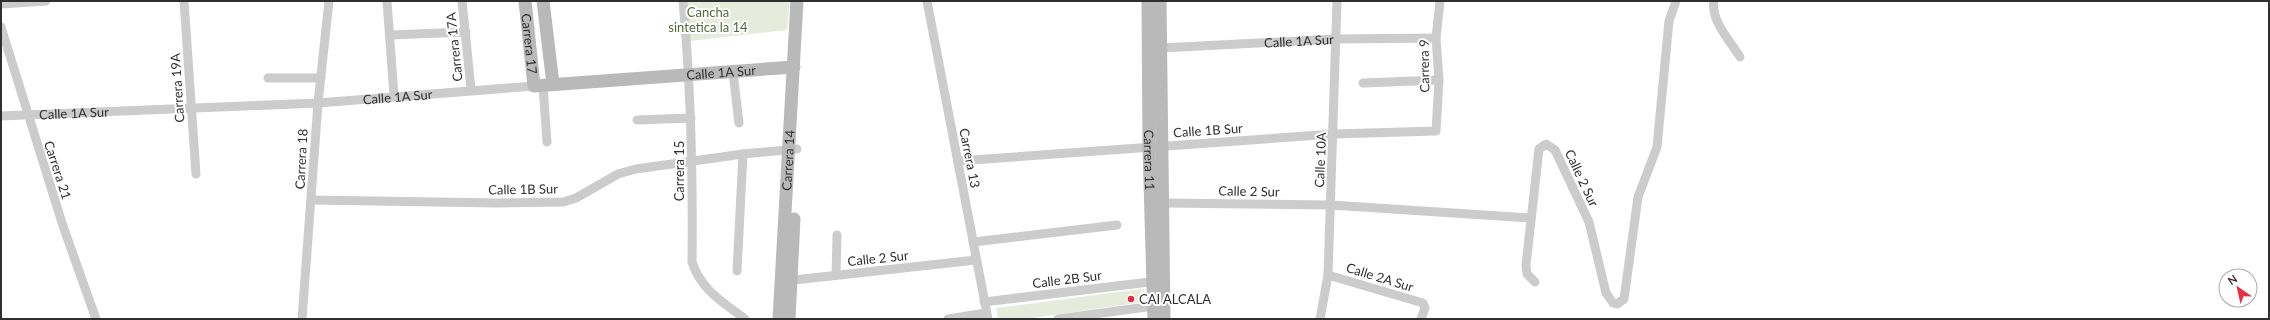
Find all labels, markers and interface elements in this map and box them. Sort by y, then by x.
park label: Cancha sintetica la 14 [668,4,748,35]
street label: Carrera 17A [442,11,466,82]
street label: Carrera 17 [518,13,541,75]
street label: Calle 1A Sur [1264,31,1334,51]
street label: Carrera 9 [1416,39,1432,93]
street label: Carrera 19A [167,53,187,123]
street label: Calle 1A Sur [686,62,757,83]
street label: Calle 1A Sur [362,86,433,107]
street label: Calle 1A Sur [39,104,109,122]
street label: Calle 1B Sur [1173,120,1244,140]
street label: Carrera 13 [956,127,984,189]
street label: Carrera 18 [291,128,311,190]
street label: Carrera 14 [778,129,798,191]
street label: Carrera 11 [1141,130,1158,191]
street label: Calle 10A [1311,132,1329,188]
street label: Carrera 21 [41,139,75,201]
street label: Carrera 15 [671,141,687,201]
street label: Calle 2 Sur [1562,147,1602,209]
street label: Calle 1B Sur [488,180,558,198]
street label: Calle 2 Sur [1218,182,1280,200]
street label: Calle 2 Sur [847,247,910,269]
street label: Calle 2A Sur [1344,259,1416,295]
street label: Calle 2B Sur [1031,267,1103,291]
north arrow [2218,268,2258,308]
text: N [2225,272,2239,287]
place label: CAI ALCALA [1139,291,1211,307]
marker: CAI ALCALA [1126,294,1136,304]

